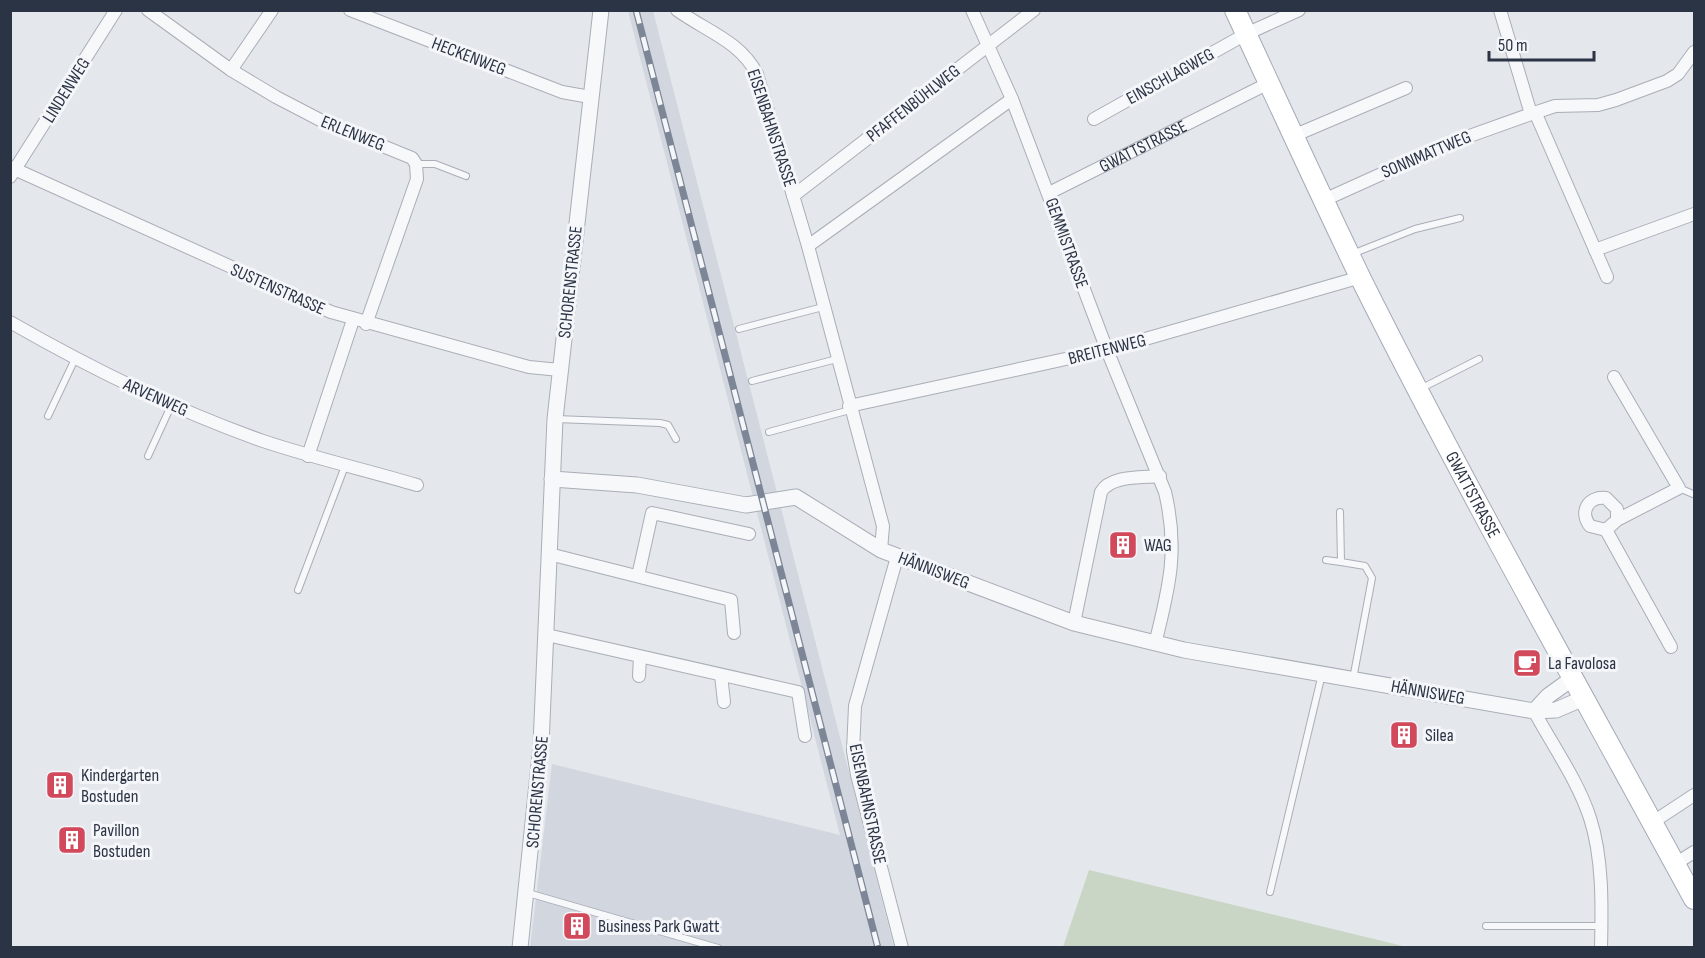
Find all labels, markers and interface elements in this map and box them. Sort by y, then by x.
scale bar [1489,24,1594,62]
street label: HECKENWEG [429,33,509,80]
text: 50 m [1498,35,1528,56]
street label: EINSCHLAGWEG [1123,44,1218,109]
street label: LINDENWEG [38,54,95,127]
street label: PFAFFENBÜHLWEG [862,60,964,146]
street label: EISENBAHNSTRASSE [743,67,800,190]
street label: ERLENWEG [318,111,388,156]
street label: GWATTSTRASSE [1096,116,1190,177]
street label: SONNMATTWEG [1378,126,1474,183]
street label: GEMMISTRASSE [1040,195,1093,291]
street label: SCHORENSTRASSE [554,225,587,339]
street label: SUSTENSTRASSE [227,259,328,320]
street label: BREITENWEG [1066,330,1148,369]
street label: ARVENWEG [119,374,191,421]
street label: GWATTSTRASSE [1441,448,1504,542]
building icon: WAG [1107,529,1139,561]
place label: WAG [1144,535,1172,556]
street label: HÄNNISWEG [895,547,972,594]
cafe icon: La Favolosa [1511,647,1543,679]
place label: La Favolosa [1548,653,1616,674]
street label: HÄNNISWEG [1389,676,1466,709]
building icon: Silea [1388,719,1420,751]
place label: Silea [1425,725,1454,746]
street label: SCHORENSTRASSE [522,735,553,849]
street label: EISENBAHNSTRASSE [844,742,891,866]
place label: Kindergarten Bostuden [81,765,159,807]
building icon: Kindergarten Bostuden [44,769,76,801]
place label: Pavillon Bostuden [93,820,150,862]
building icon: Pavillon Bostuden [56,824,88,856]
building icon: Business Park Gwatt [561,910,593,942]
place label: Business Park Gwatt [598,916,720,937]

